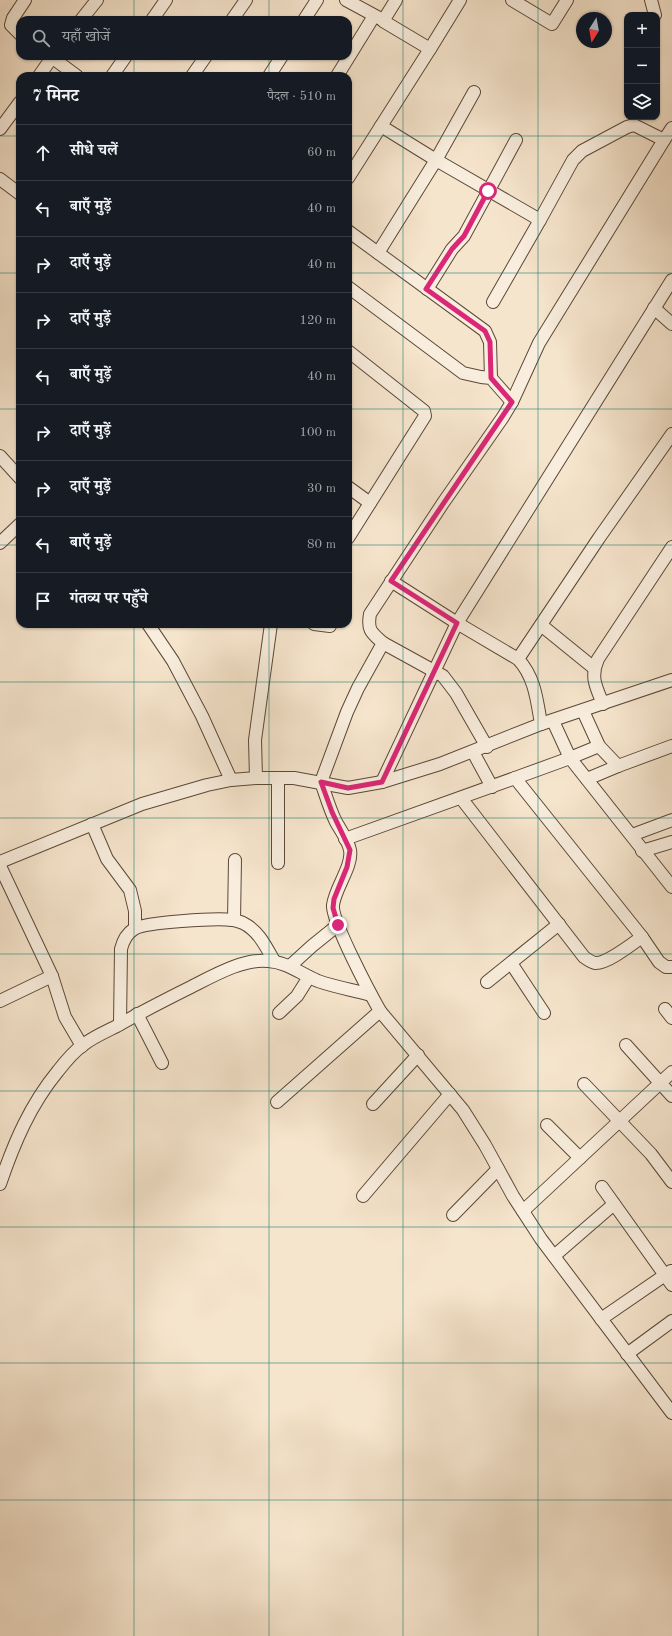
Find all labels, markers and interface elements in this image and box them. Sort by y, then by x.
north arrow [576,12,612,48]
map controls [624,12,660,120]
button: + [624,12,660,48]
search box [16,16,352,60]
icon: search [30,27,52,49]
text: यहाँ खोजें [62,30,110,45]
button: − [624,48,660,84]
button: layers [624,84,660,120]
text: 7 मिनट [32,88,79,105]
text: पैदल · 510 m [267,90,336,103]
icon: ahead [32,142,54,164]
text: सीधे चलें [70,144,118,159]
text: 60 m [307,146,336,159]
route start [479,182,497,200]
icon: left [32,198,54,220]
text: बाएँ मुड़ें [70,200,111,215]
text: 40 m [307,202,336,215]
icon: right [32,254,54,276]
text: दाएँ मुड़ें [70,256,111,271]
text: 40 m [307,258,336,271]
icon: right [32,310,54,332]
text: दाएँ मुड़ें [70,312,111,327]
text: 120 m [299,314,336,327]
icon: left [32,366,54,388]
text: बाएँ मुड़ें [70,368,111,383]
text: 40 m [307,370,336,383]
icon: right [32,422,54,444]
text: दाएँ मुड़ें [70,424,111,439]
text: 100 m [299,426,336,439]
icon: right [32,478,54,500]
text: दाएँ मुड़ें [70,480,111,495]
text: 30 m [307,482,336,495]
icon: left [32,534,54,556]
text: बाएँ मुड़ें [70,536,111,551]
text: 80 m [307,538,336,551]
icon: arrive [32,590,54,612]
text: गंतव्य पर पहुँचे [70,592,148,607]
route end [329,916,347,934]

